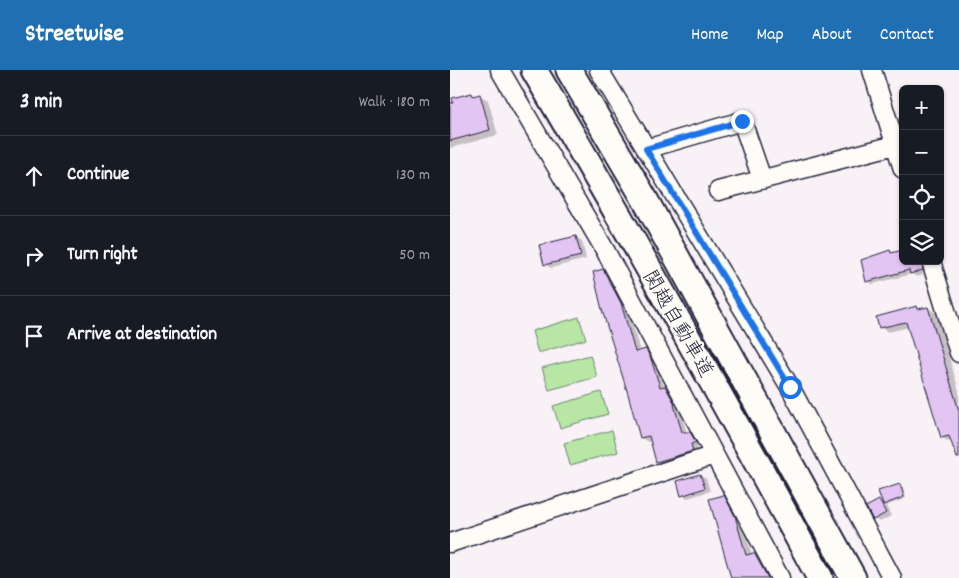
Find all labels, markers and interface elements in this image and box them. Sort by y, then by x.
text: Streetwise [25,18,124,52]
text: Home [691,23,728,48]
text: Map [756,23,784,48]
text: About [812,23,852,48]
text: Contact [880,23,934,48]
map controls [899,85,944,265]
button: + [899,85,944,130]
text: 3 min [20,88,62,118]
text: Walk · 180 m [359,91,430,114]
route end [731,110,754,133]
button: − [899,130,944,175]
icon: ahead [20,162,48,190]
text: Continue [67,162,129,189]
text: 130 m [396,164,430,187]
button: locate [899,175,944,220]
button: layers [899,220,944,265]
icon: right [20,242,48,270]
text: Turn right [67,242,138,269]
text: 50 m [399,244,430,267]
street label: 関越自動車道 [634,266,719,383]
icon: arrive [20,322,48,350]
text: Arrive at destination [67,322,217,349]
route start [779,376,802,399]

